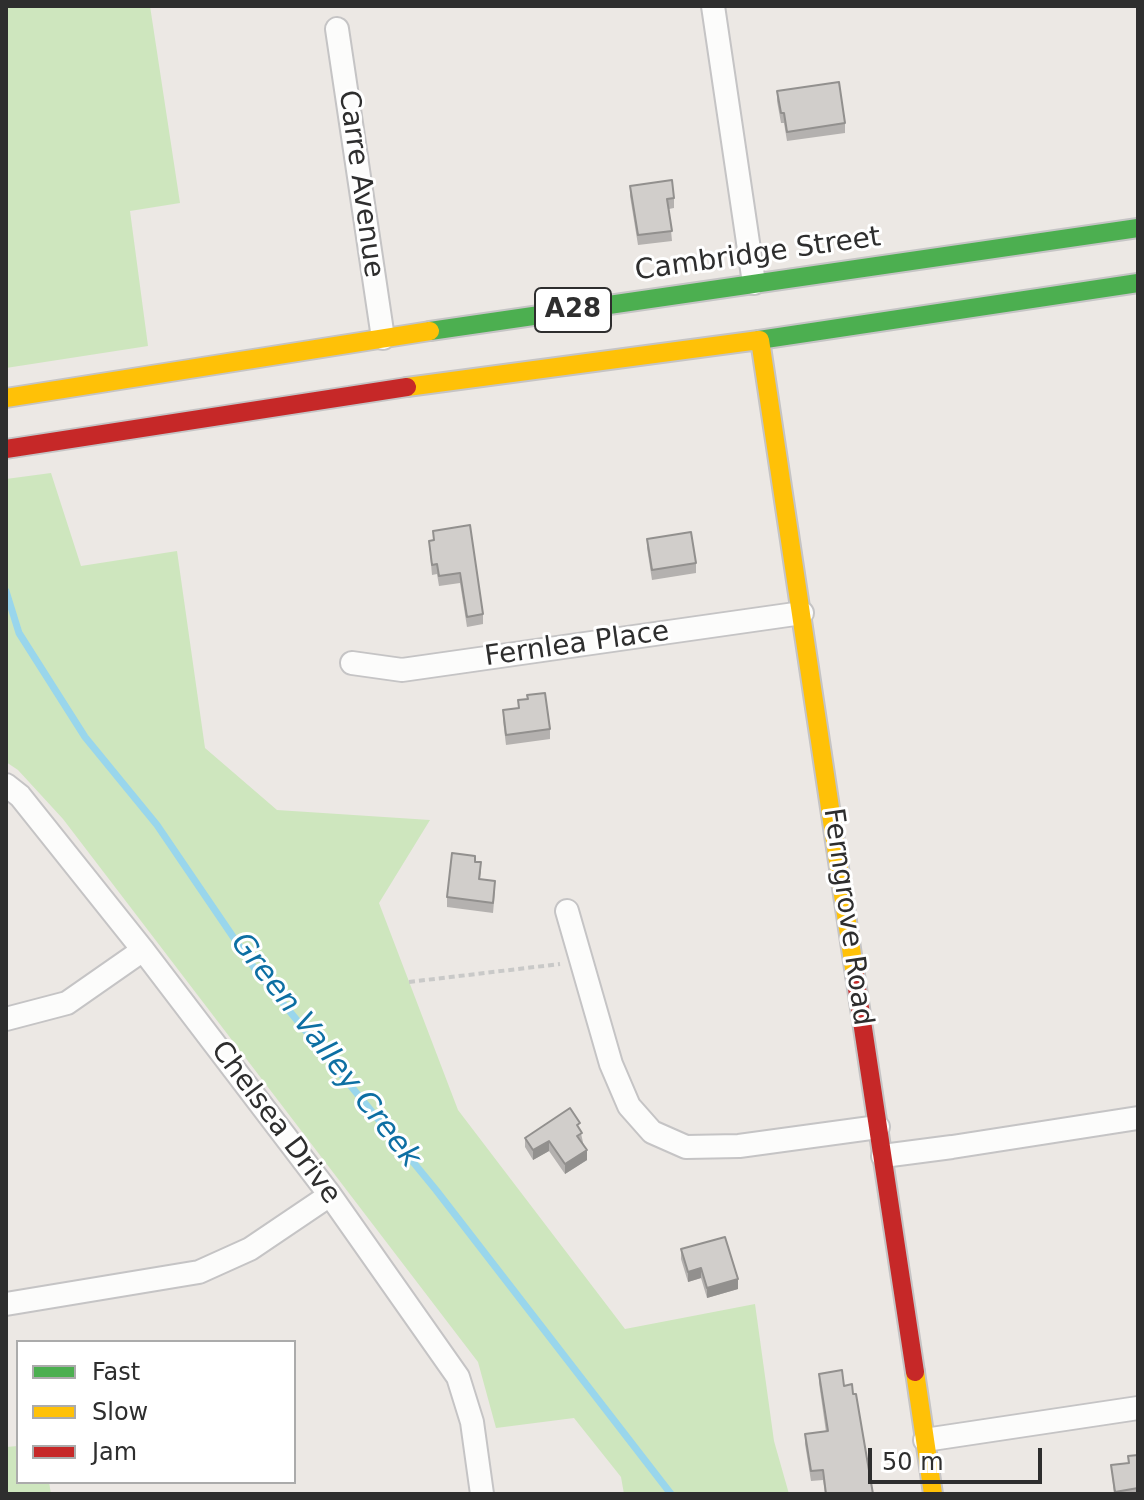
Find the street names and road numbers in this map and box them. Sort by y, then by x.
street label: Carre Avenue [330,88,390,280]
street label: Cambridge Street [633,221,883,289]
road number: A28 [535,288,611,332]
street label: Fernlea Place [483,615,671,675]
street label: Ferngrove Road [815,806,879,1028]
street label: Chelsea Drive [203,1035,347,1211]

